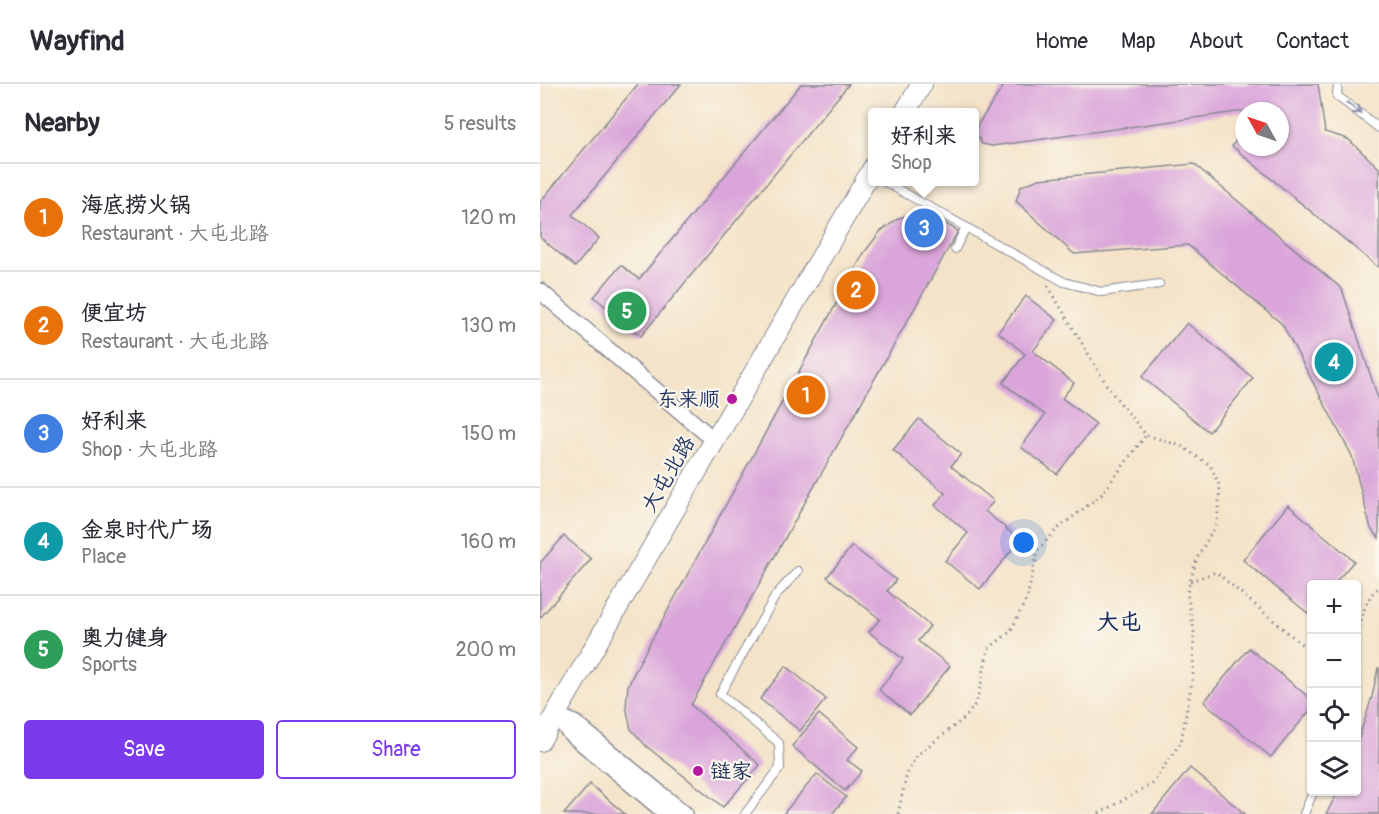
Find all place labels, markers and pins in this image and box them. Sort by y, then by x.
pin: 3 [904,206,944,250]
pin: 2 [836,268,876,312]
pin: 5 [608,288,646,334]
pin: 4 [1314,340,1354,384]
pin: 1 [786,372,826,418]
place label: 东来顺 [657,386,720,413]
marker: 东来顺 [725,392,739,406]
place label: 链家 [710,758,752,785]
marker: 链家 [691,764,705,778]

